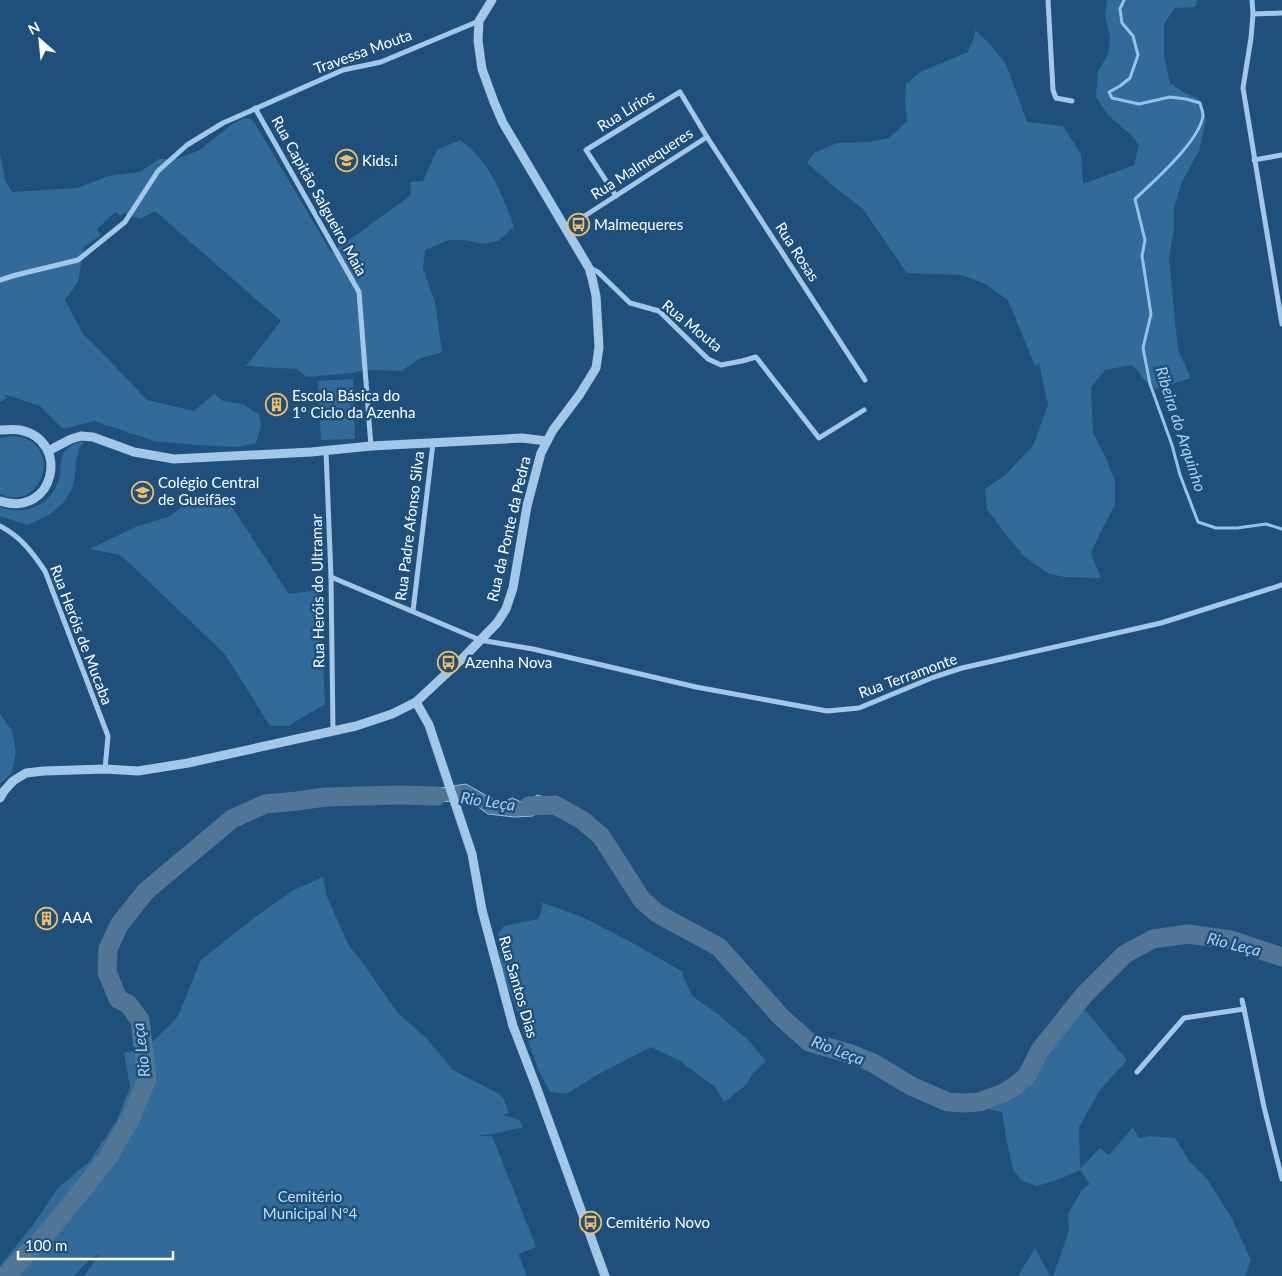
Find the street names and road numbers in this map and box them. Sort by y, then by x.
street label: Travessa Mouta [311,25,414,77]
street label: Rua Lírios [594,86,657,135]
street label: Rua Capitão Salgueiro Maia [268,113,371,279]
street label: Rua Malmequeres [587,123,696,203]
street label: Rua Rosas [772,219,824,284]
street label: Rua Mouta [659,296,726,355]
street label: Rua Padre Afonso Silva [391,450,427,602]
street label: Rua da Ponte da Pedra [483,454,533,603]
street label: Rua Heróis do Ultramar [307,513,327,668]
street label: Rua Heróis de Mucaba [47,562,117,707]
street label: Rua Terramonte [856,649,960,701]
street label: Rua Santos Dias [496,934,542,1040]

